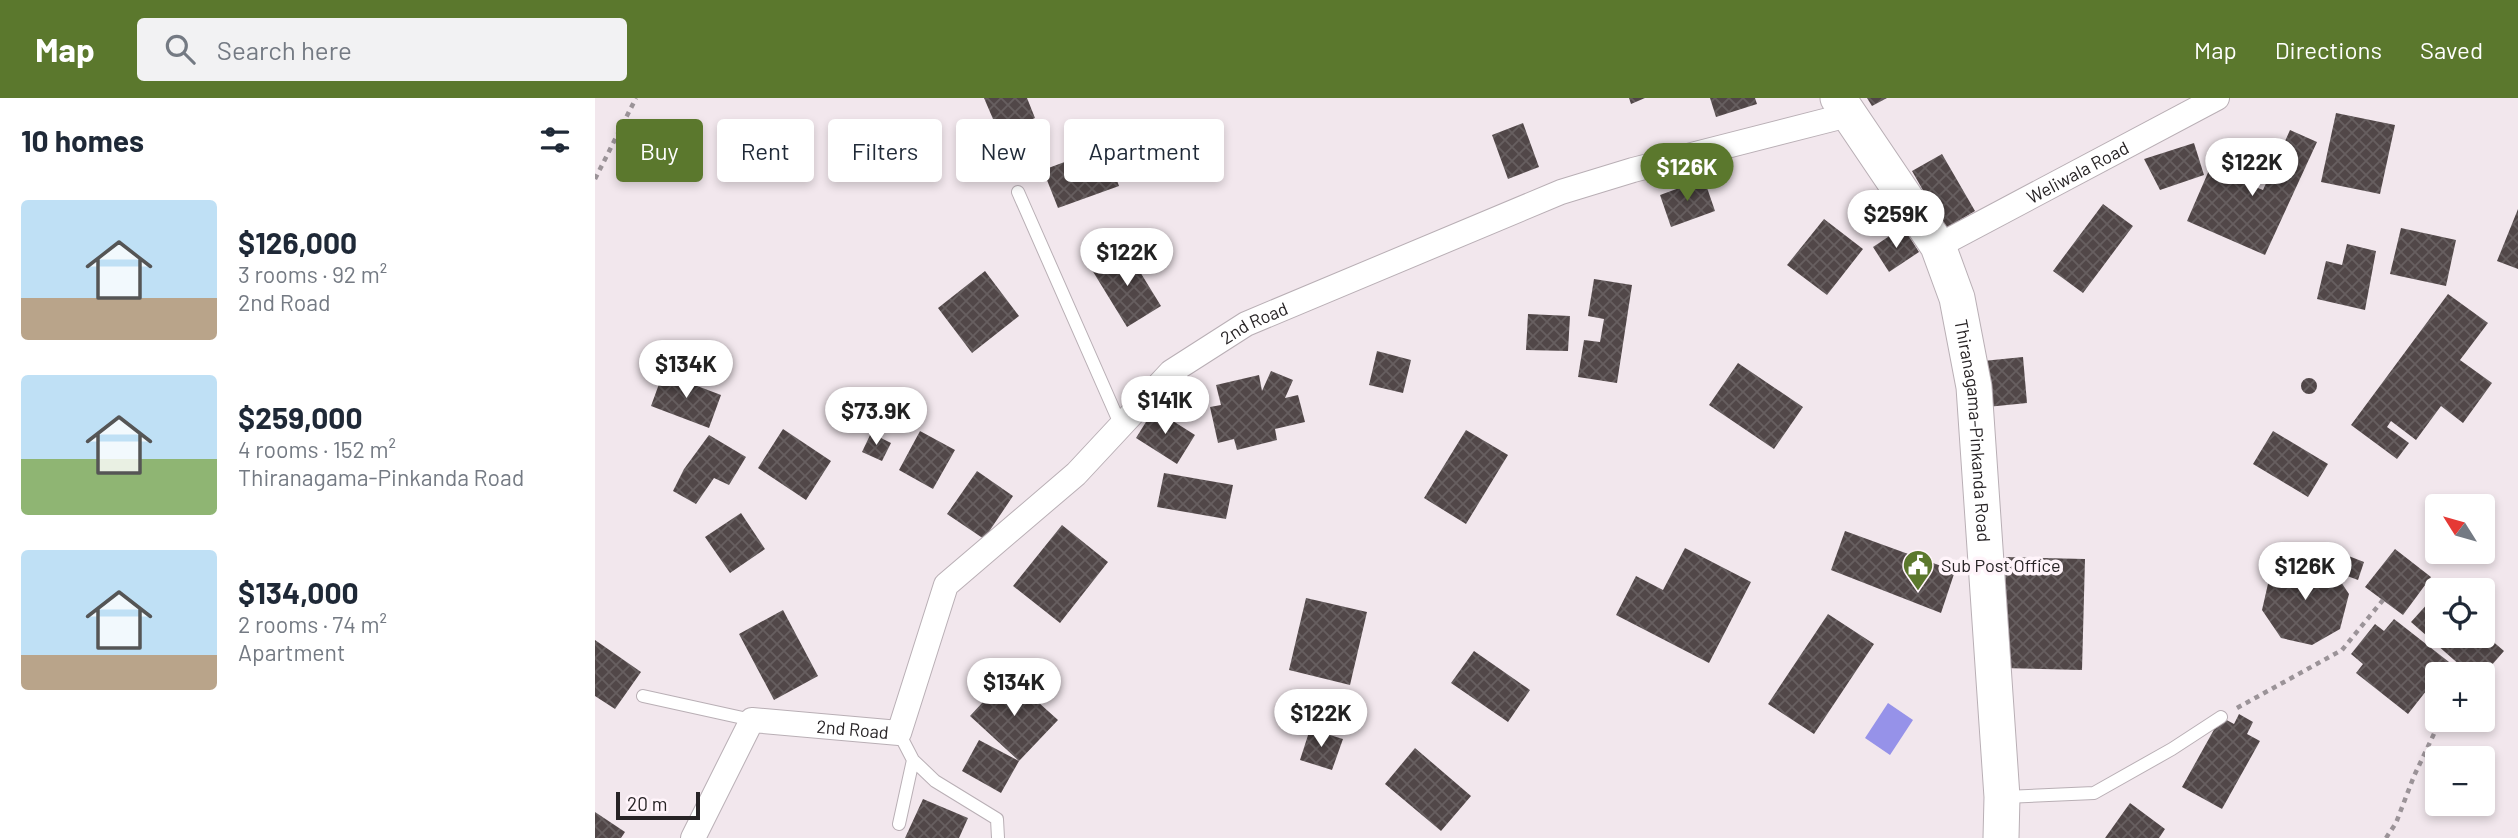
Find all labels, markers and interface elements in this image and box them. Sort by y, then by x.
search box [137,18,627,81]
text: Map [35,29,95,69]
icon: search [161,30,199,68]
text: Search here [217,34,352,65]
text: Map [2194,35,2237,64]
text: Directions [2275,35,2382,64]
text: Saved [2420,35,2483,64]
chip: Buy [616,119,703,182]
chip: Rent [717,119,814,182]
chip: Filters [828,119,942,182]
chip: New [956,119,1050,182]
chip: Apartment [1064,119,1224,182]
icon: filters [536,121,574,159]
text: 10 homes [21,122,144,158]
street label: Weliwala Road [2023,136,2132,208]
pin: $122K [2203,139,2301,198]
pin: $126K [1638,144,1736,203]
text: $122K [2221,147,2283,175]
text: $126K [1657,152,1717,180]
pin: $259K [1847,190,1945,250]
text: $259K [1863,199,1929,227]
text: $126,000 [238,224,357,260]
icon: home [77,228,161,312]
pin: $122K [1078,228,1176,288]
text: $122K [1096,237,1158,265]
text: 3 rooms · 92 m² [238,260,387,288]
text: 2nd Road [238,288,331,316]
street label: 2nd Road [1216,297,1291,349]
street label: Thiranagama-Pinkanda Road [1950,317,1996,543]
pin: $134K [637,341,735,400]
text: $134K [655,349,717,377]
pin: $141K [1116,376,1214,436]
text: $141K [1137,385,1193,413]
pin: $73.9K [819,388,933,447]
text: $73.9K [841,396,911,424]
text: $259,000 [238,399,363,435]
icon: home [77,403,161,487]
text: 4 rooms · 152 m² [238,435,396,463]
text: Thiranagama-Pinkanda Road [238,463,524,491]
north arrow [2425,494,2495,564]
map controls [2425,494,2495,816]
pin: $126K [2256,542,2354,602]
public building icon: Sub Post Office [1901,548,1935,592]
text: $126K [2275,551,2335,579]
place label: Sub Post Office [1941,554,2061,576]
text: $134,000 [238,574,359,610]
icon: home [77,578,161,662]
button: locate [2425,578,2495,648]
text: 2 rooms · 74 m² [238,610,387,638]
text: Apartment [238,638,345,666]
pin: $134K [965,658,1063,718]
button: + [2425,662,2495,732]
text: $134K [983,667,1045,695]
pin: $122K [1272,690,1370,749]
text: $122K [1290,698,1352,726]
street label: 2nd Road [816,715,890,743]
button: − [2425,746,2495,816]
scale bar [616,789,700,821]
text: 20 m [627,792,667,815]

